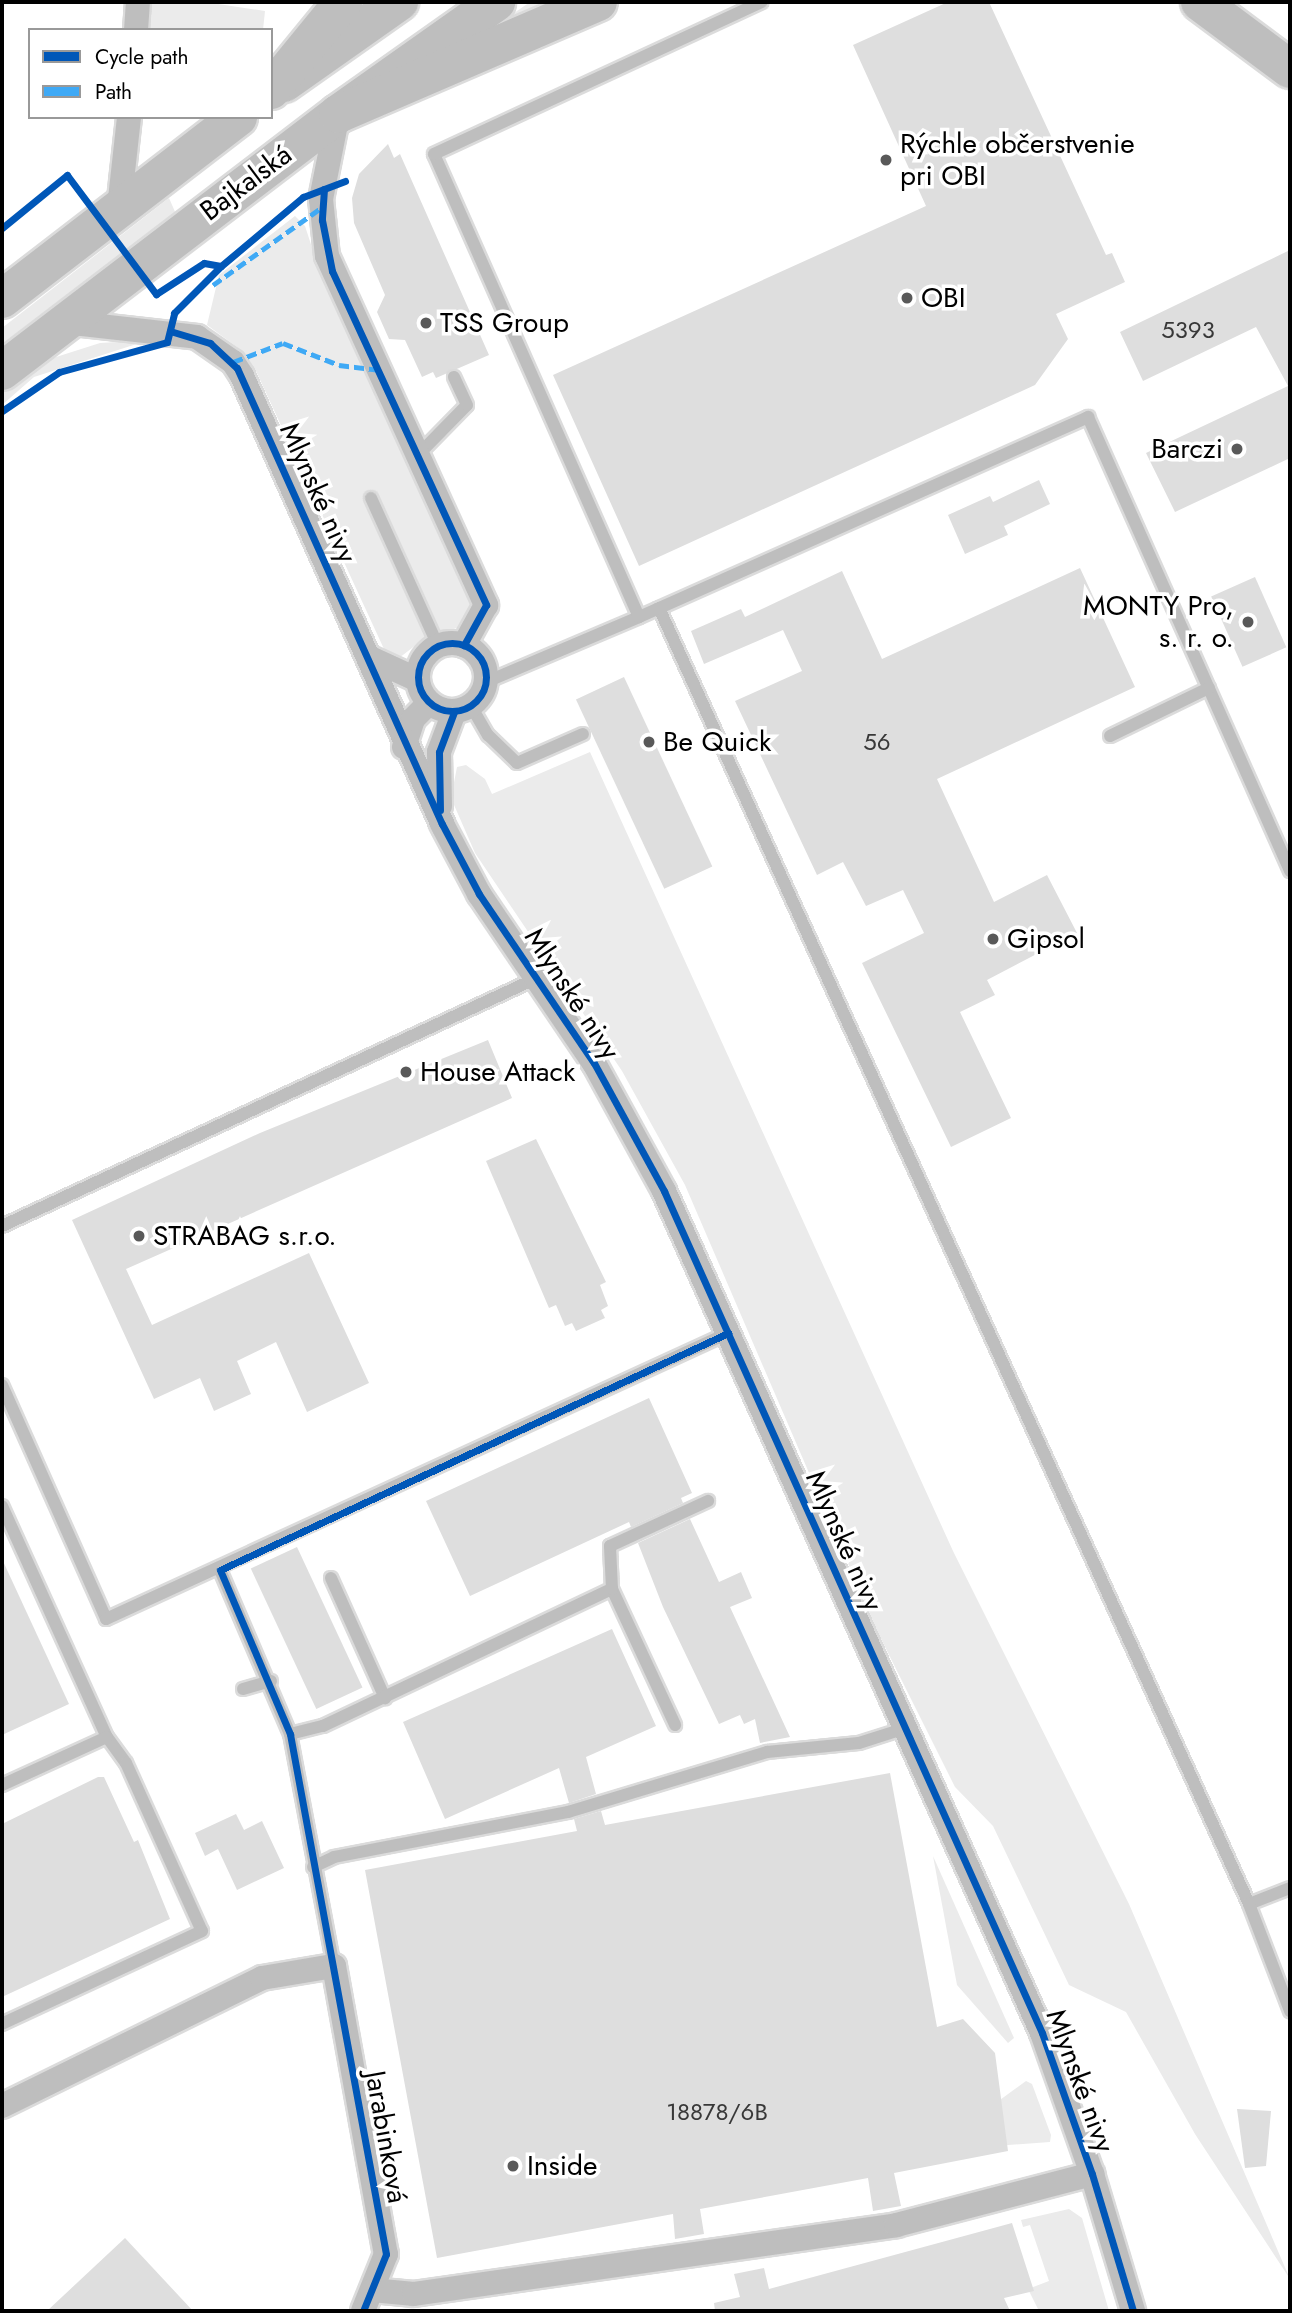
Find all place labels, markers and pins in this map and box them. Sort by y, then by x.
place label: Rýchle občerstvenie pri OBI [900,127,1135,193]
marker: Rýchle občerstvenie pri OBI [878,152,894,168]
place label: OBI [921,281,966,315]
marker: OBI [899,290,915,306]
place label: TSS Group [440,306,569,340]
marker: TSS Group [418,315,434,331]
place label: Barczi [1151,432,1223,466]
marker: Barczi [1229,441,1245,457]
place label: MONTY Pro, s. r. o. [1083,589,1234,655]
marker: MONTY Pro, s. r. o. [1240,614,1256,630]
place label: Be Quick [663,725,771,759]
marker: Be Quick [641,734,657,750]
place label: Gipsol [1007,922,1085,956]
marker: Gipsol [985,931,1001,947]
place label: House Attack [420,1055,575,1089]
marker: House Attack [398,1064,414,1080]
place label: STRABAG s.r.o. [153,1219,337,1253]
marker: STRABAG s.r.o. [131,1228,147,1244]
place label: Inside [527,2149,598,2183]
marker: Inside [505,2158,521,2174]

